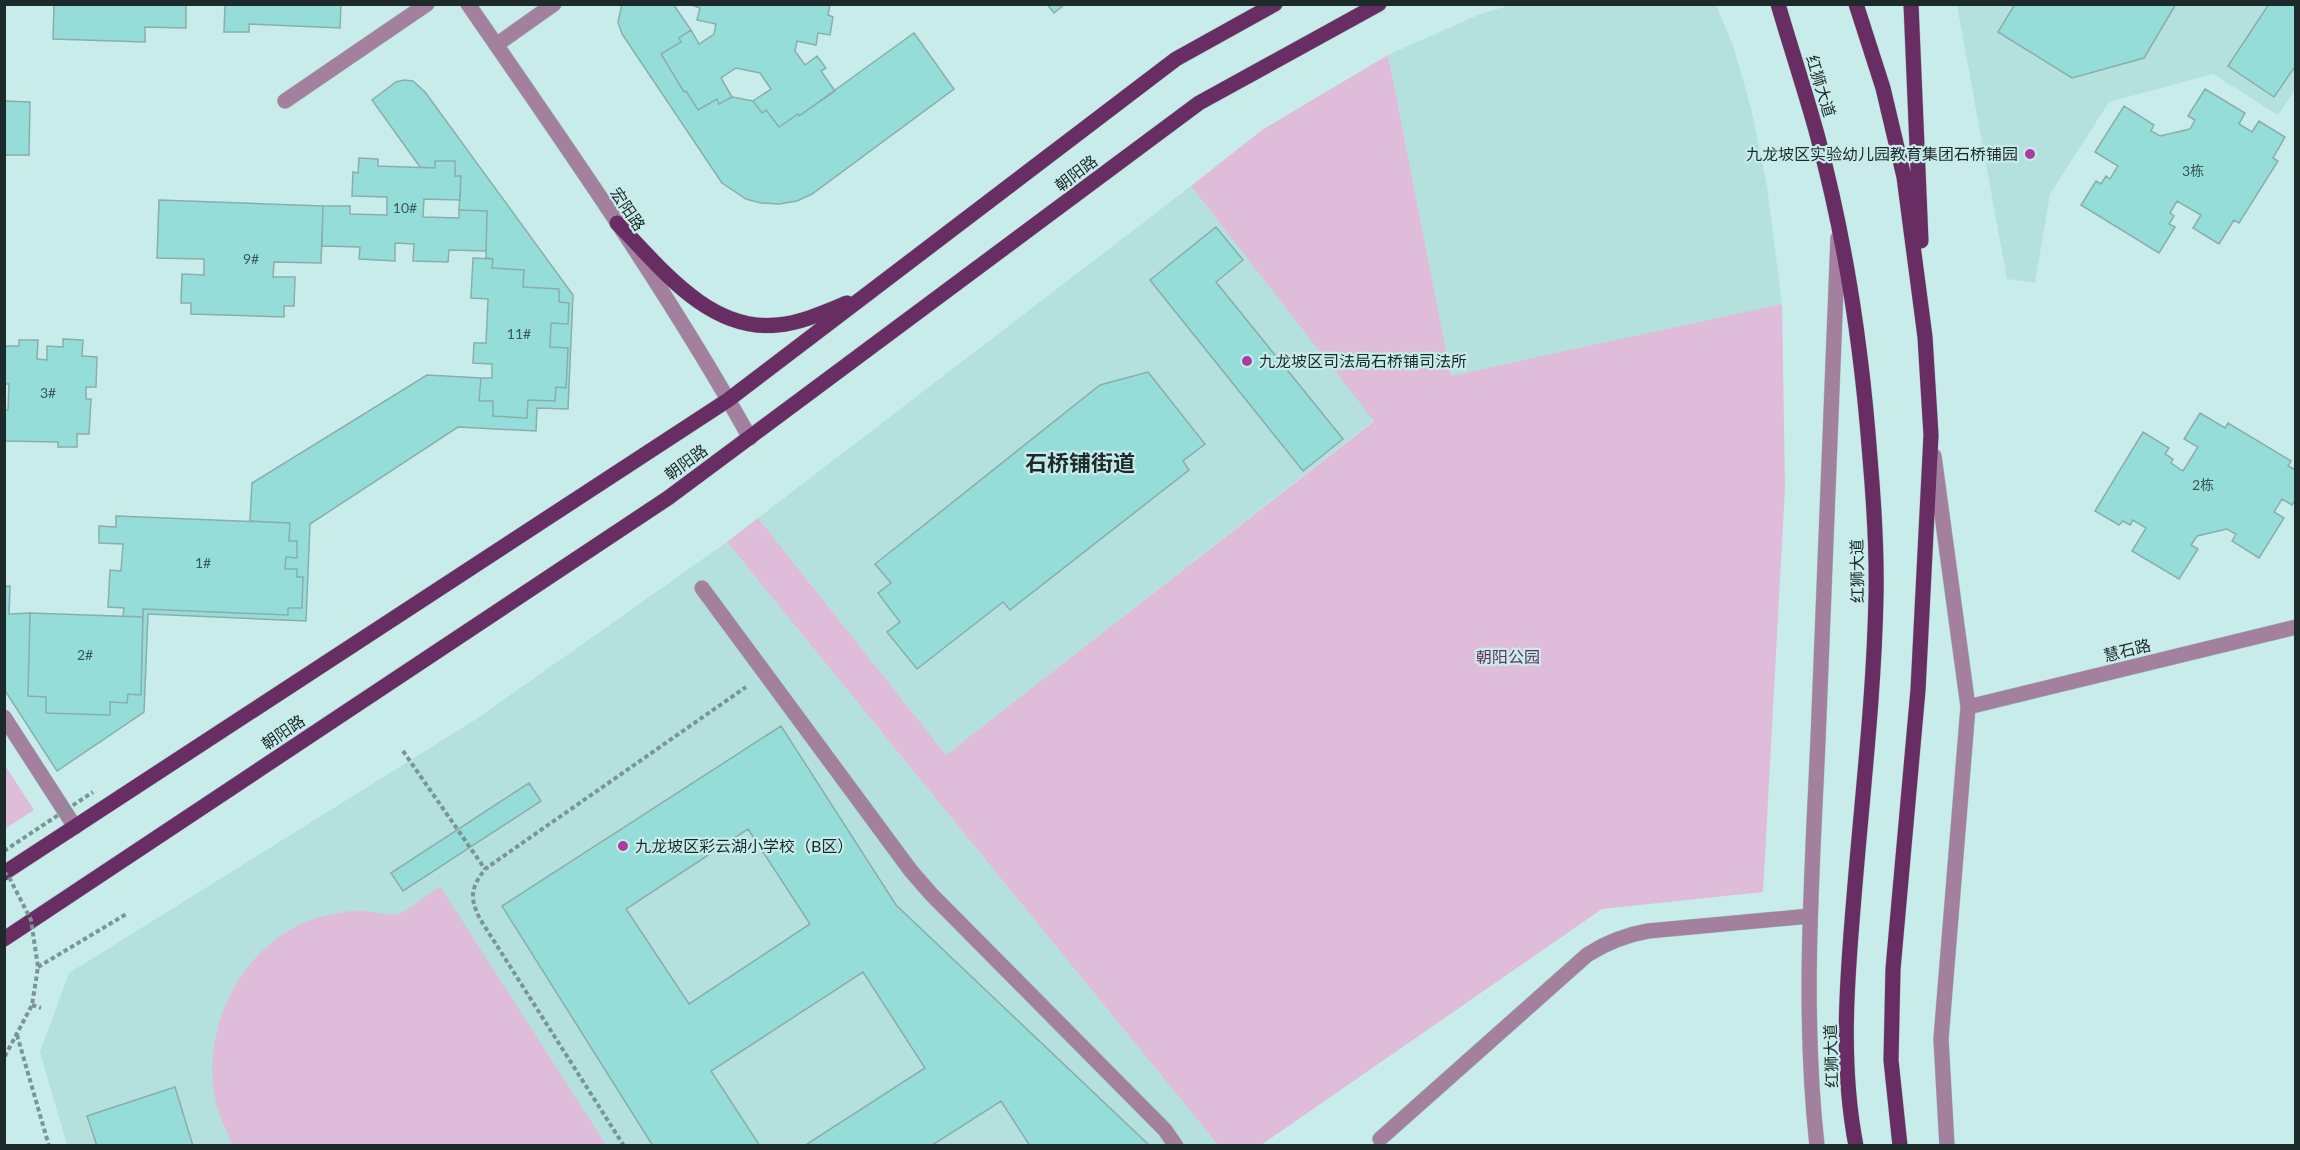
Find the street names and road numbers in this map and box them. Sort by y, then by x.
street label: 红狮大道 [1803,52,1840,119]
street label: 朝阳路 [1051,151,1101,195]
street label: 宏阳路 [607,184,650,234]
street label: 朝阳路 [661,440,711,483]
street label: 红狮大道 [1846,539,1867,603]
street label: 慧石路 [2101,634,2152,665]
street label: 朝阳路 [258,710,308,753]
street label: 红狮大道 [1820,1024,1841,1088]

